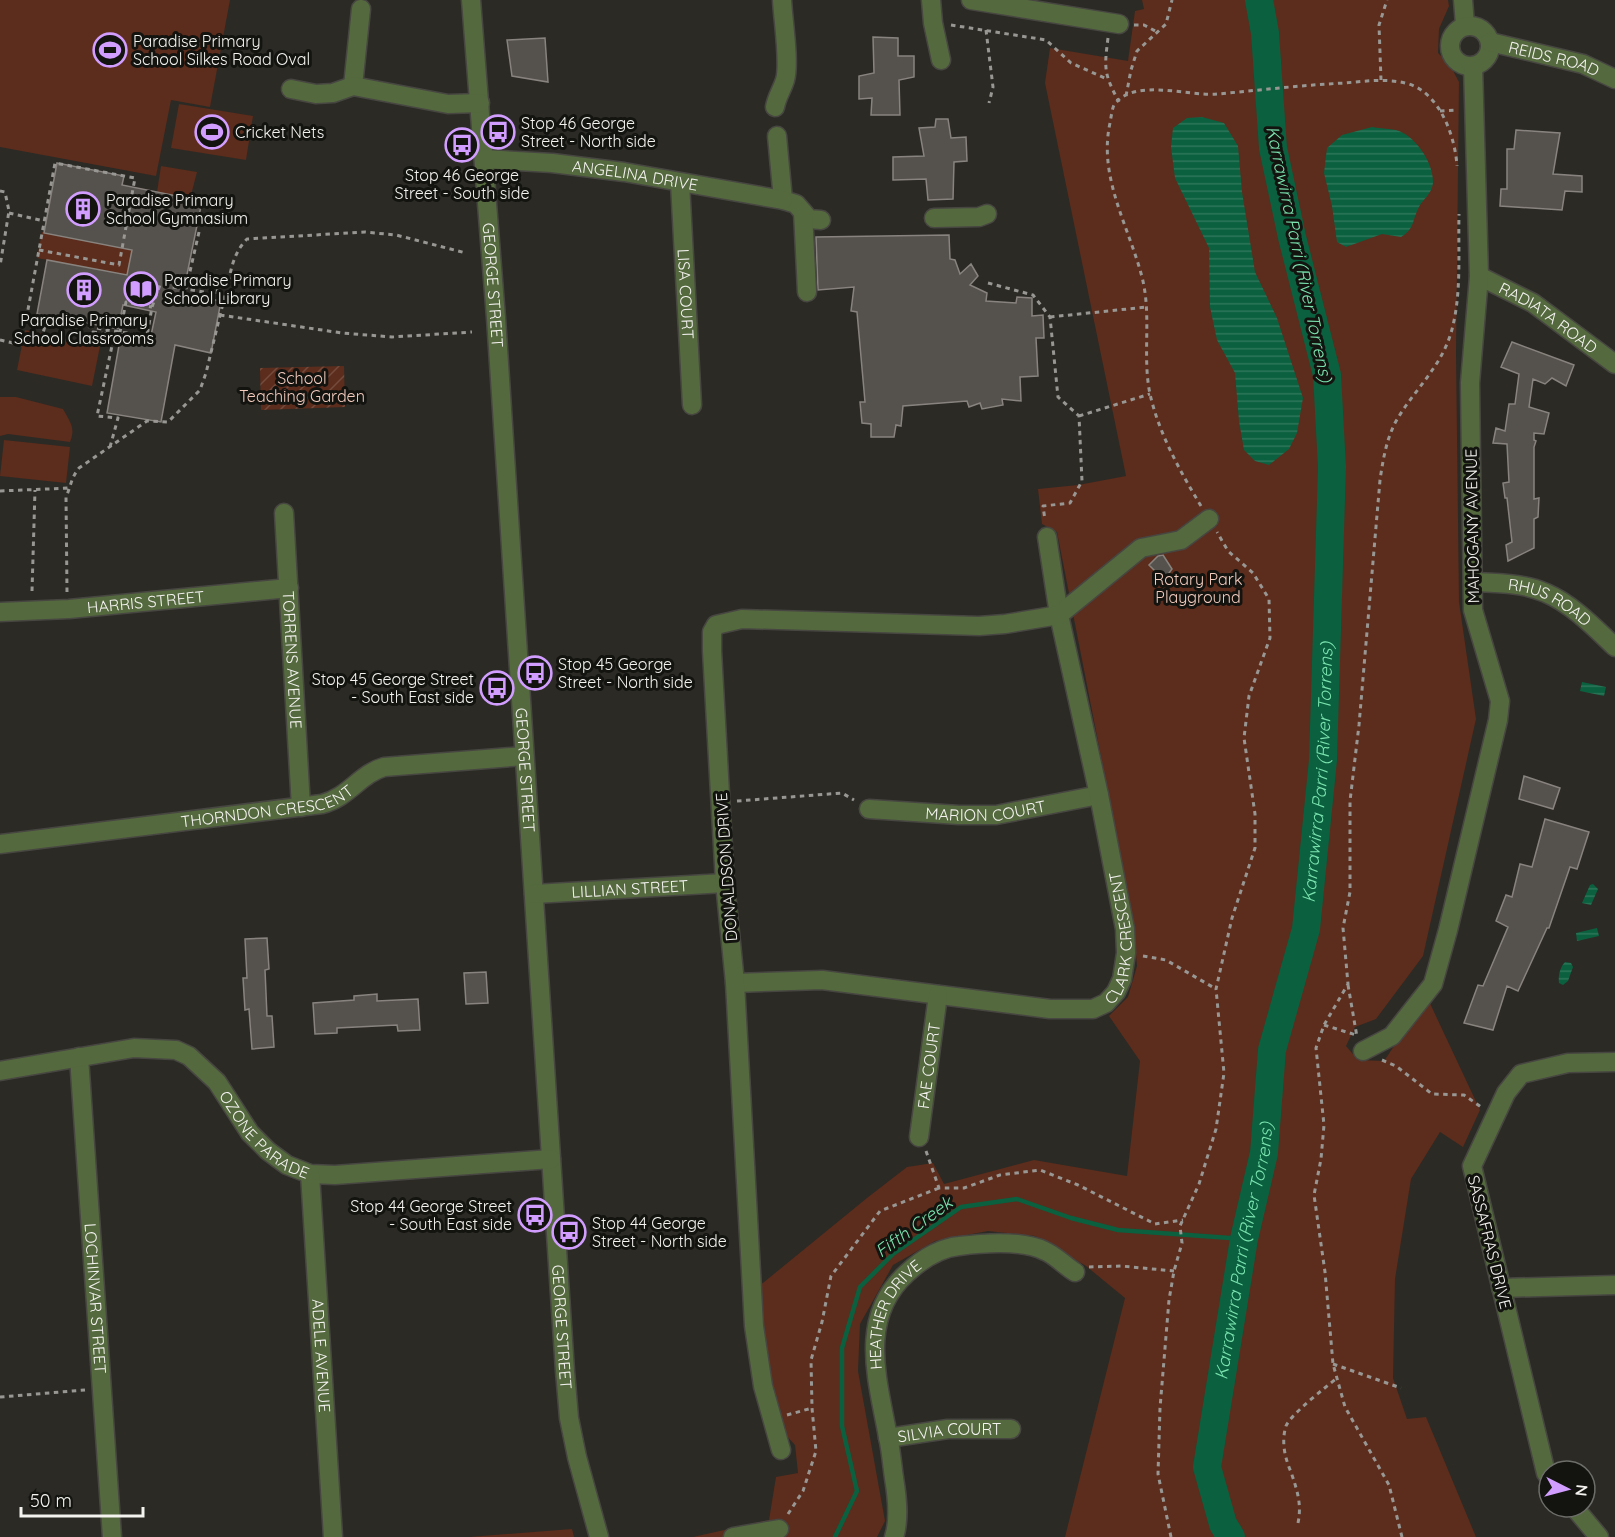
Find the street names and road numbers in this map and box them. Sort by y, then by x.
street label: REIDS ROAD [1506,37,1603,80]
street label: ANGELINA DRIVE [571,156,699,195]
street label: GEORGE STREET [479,222,508,348]
street label: LISA COURT [674,248,698,340]
street label: RADIATA ROAD [1496,278,1601,357]
street label: MAHOGANY AVENUE [1461,449,1483,603]
street label: RHUS ROAD [1507,574,1596,630]
street label: HARRIS STREET [86,586,206,617]
street label: TORRENS AVENUE [279,590,306,729]
street label: GEORGE STREET [512,707,540,833]
street label: THORNDON CRESCENT [179,780,358,831]
street label: DONALDSON DRIVE [711,792,741,942]
street label: MARION COURT [925,796,1048,826]
street label: CLARK CRESCENT [1100,870,1136,1008]
street label: LILLIAN STREET [571,875,689,902]
street label: FAE COURT [913,1021,944,1110]
street label: OZONE PARADE [215,1087,312,1183]
street label: SASSAFRAS DRIVE [1464,1173,1516,1311]
street label: LOCHINVAR STREET [80,1222,111,1375]
street label: HEATHER DRIVE [865,1255,925,1371]
street label: GEORGE STREET [548,1264,577,1390]
street label: ADELE AVENUE [308,1298,335,1413]
street label: SILVIA COURT [896,1419,1002,1446]

